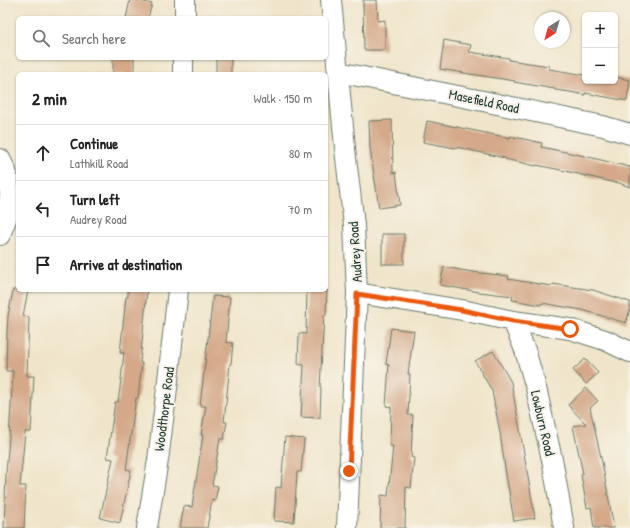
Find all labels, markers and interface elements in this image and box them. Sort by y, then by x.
north arrow [534,12,570,48]
map controls [582,12,618,84]
button: + [582,12,618,48]
search box [16,16,328,60]
icon: search [30,27,52,49]
text: Search here [62,28,126,49]
button: − [582,48,618,84]
street label: Masefield Road [447,84,521,117]
text: 2 min [32,87,67,110]
text: Walk · 150 m [254,89,312,107]
text: Continue [70,133,118,154]
icon: ahead [32,142,54,164]
text: 80 m [289,144,312,162]
text: Lathkill Road [70,154,128,172]
text: Turn left [70,189,120,210]
icon: left [32,198,54,220]
text: 70 m [288,200,312,218]
text: Audrey Road [70,210,127,228]
street label: Audrey Road [343,220,367,283]
icon: arrive [32,254,54,276]
text: Arrive at destination [70,254,182,275]
route start [561,320,579,338]
street label: Woodthorpe Road [149,365,179,452]
street label: Lowburn Road [527,388,560,458]
route end [340,462,358,480]

